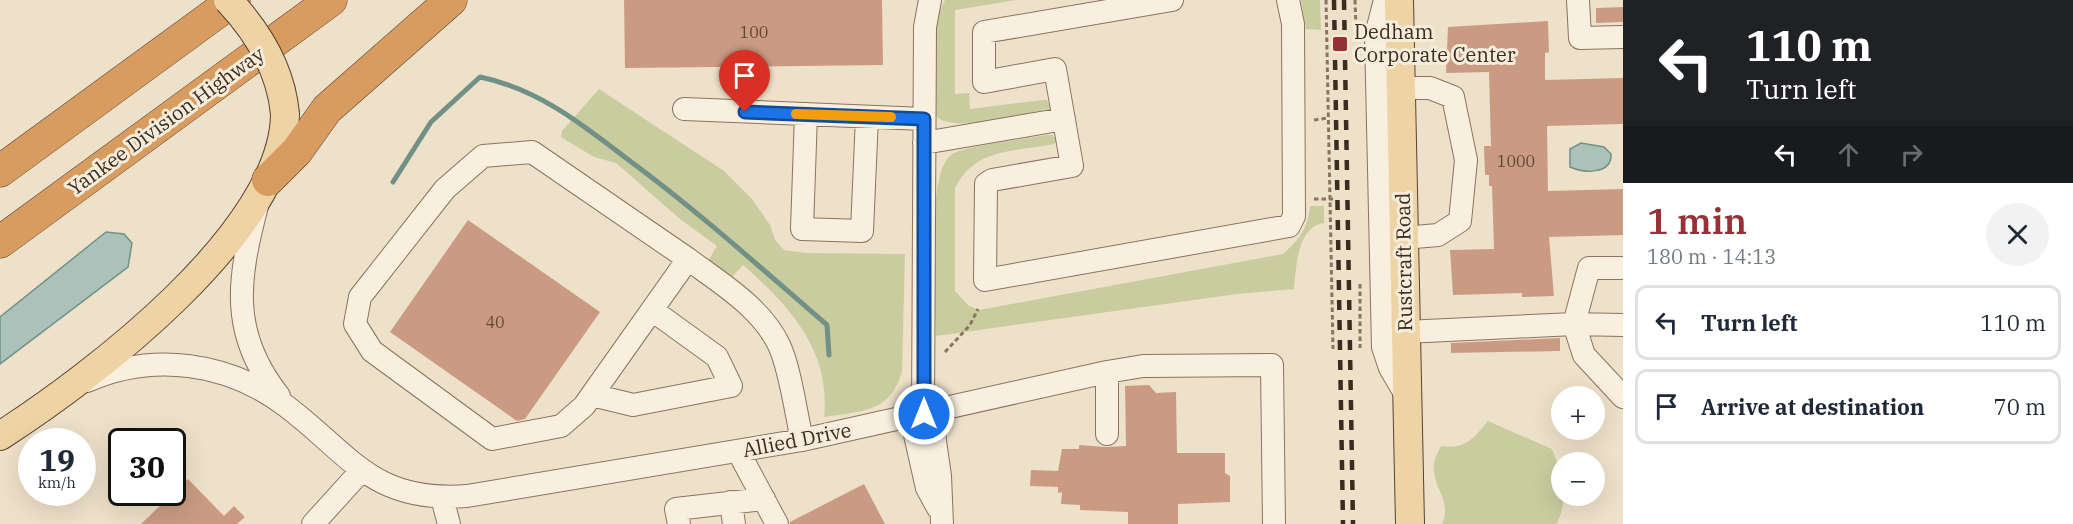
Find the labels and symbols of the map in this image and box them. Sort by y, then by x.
place label: Dedham Corporate Center [1354,18,1516,68]
house number: 100 [740,22,768,42]
marker: Dedham Corporate Center [1331,35,1349,53]
street label: Yankee Division Highway [62,40,270,201]
pin [719,50,770,112]
house number: 1000 [1497,151,1535,171]
street label: Rustcraft Road [1389,192,1418,332]
house number: 40 [485,312,505,332]
position arrow [892,382,956,446]
street label: Allied Drive [740,416,853,463]
speed limit sign: 30 [108,428,186,506]

